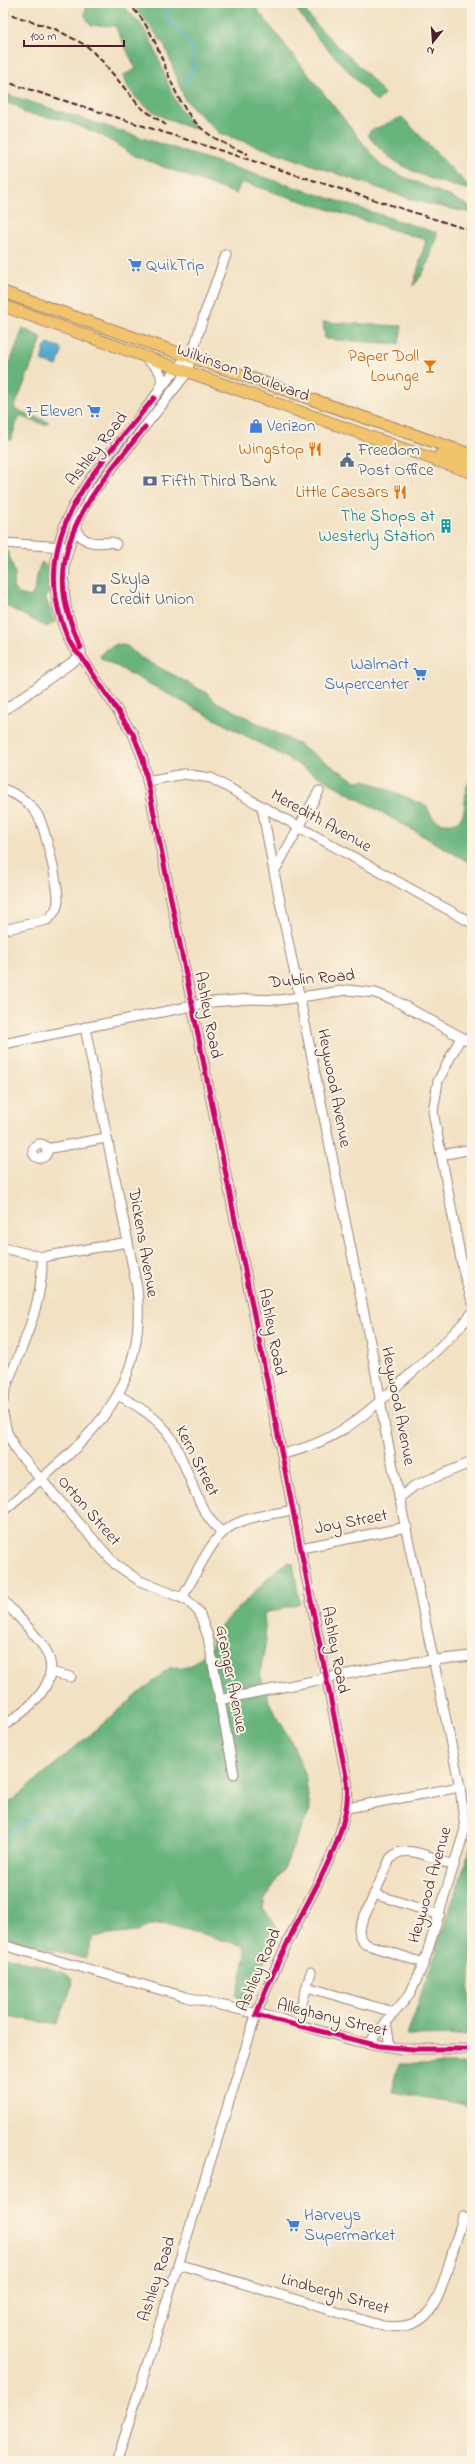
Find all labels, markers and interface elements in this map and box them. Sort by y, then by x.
scale bar [24,22,124,48]
north arrow [413,22,453,62]
text: 100 m [30,28,57,46]
text: N [424,42,436,59]
place label: QuikTrip [146,253,204,278]
supermarket icon: QuikTrip [127,257,143,273]
street label: Wilkinson Boulevard [173,337,313,409]
place label: Paper Doll Lounge [348,344,419,391]
bar icon: Paper Doll Lounge [422,358,438,374]
place label: 7-Eleven [26,399,83,424]
supermarket icon: 7-Eleven [86,403,102,419]
street label: Ashley Road [60,406,135,492]
place label: Verizon [266,414,315,439]
shop icon: Verizon [248,418,264,434]
place label: Wingstop [238,437,304,464]
place label: Freedom Post Office [357,438,434,483]
restaurant icon: Wingstop [307,441,323,457]
public building icon: Freedom Post Office [339,452,355,468]
place label: Fifth Third Bank [160,469,277,494]
bank icon: Fifth Third Bank [142,473,158,489]
place label: Little Caesars [296,480,389,505]
restaurant icon: Little Caesars [392,484,408,500]
place label: The Shops at Westerly Station [319,504,435,550]
building icon: The Shops at Westerly Station [438,518,454,534]
place label: Skyla Credit Union [110,567,194,612]
bank icon: Skyla Credit Union [91,581,107,597]
place label: Walmart Supercenter [324,652,410,697]
supermarket icon: Walmart Supercenter [412,666,428,682]
street label: Meredith Avenue [266,783,377,859]
street label: Dublin Road [267,963,356,995]
street label: Ashley Road [186,969,229,1061]
street label: Heywood Avenue [309,1027,358,1150]
street label: Dickens Avenue [121,1186,165,1300]
street label: Ashley Road [250,1286,293,1378]
street label: Heywood Avenue [373,1345,422,1468]
street label: Kern Street [168,1421,226,1501]
street label: Orton Street [51,1470,127,1552]
street label: Joy Street [312,1503,390,1542]
street label: Ashley Road [313,1604,356,1696]
street label: Granger Avenue [206,1623,254,1736]
street label: Heywood Avenue [401,1823,460,1947]
street label: Ashley Road [230,1924,289,2016]
street label: Alleghany Street [274,1992,390,2046]
place label: Harveys Supermarket [304,2203,395,2248]
supermarket icon: Harveys Supermarket [285,2217,301,2233]
street label: Ashley Road [131,2233,184,2325]
street label: Lindbergh Street [278,2267,392,2323]

